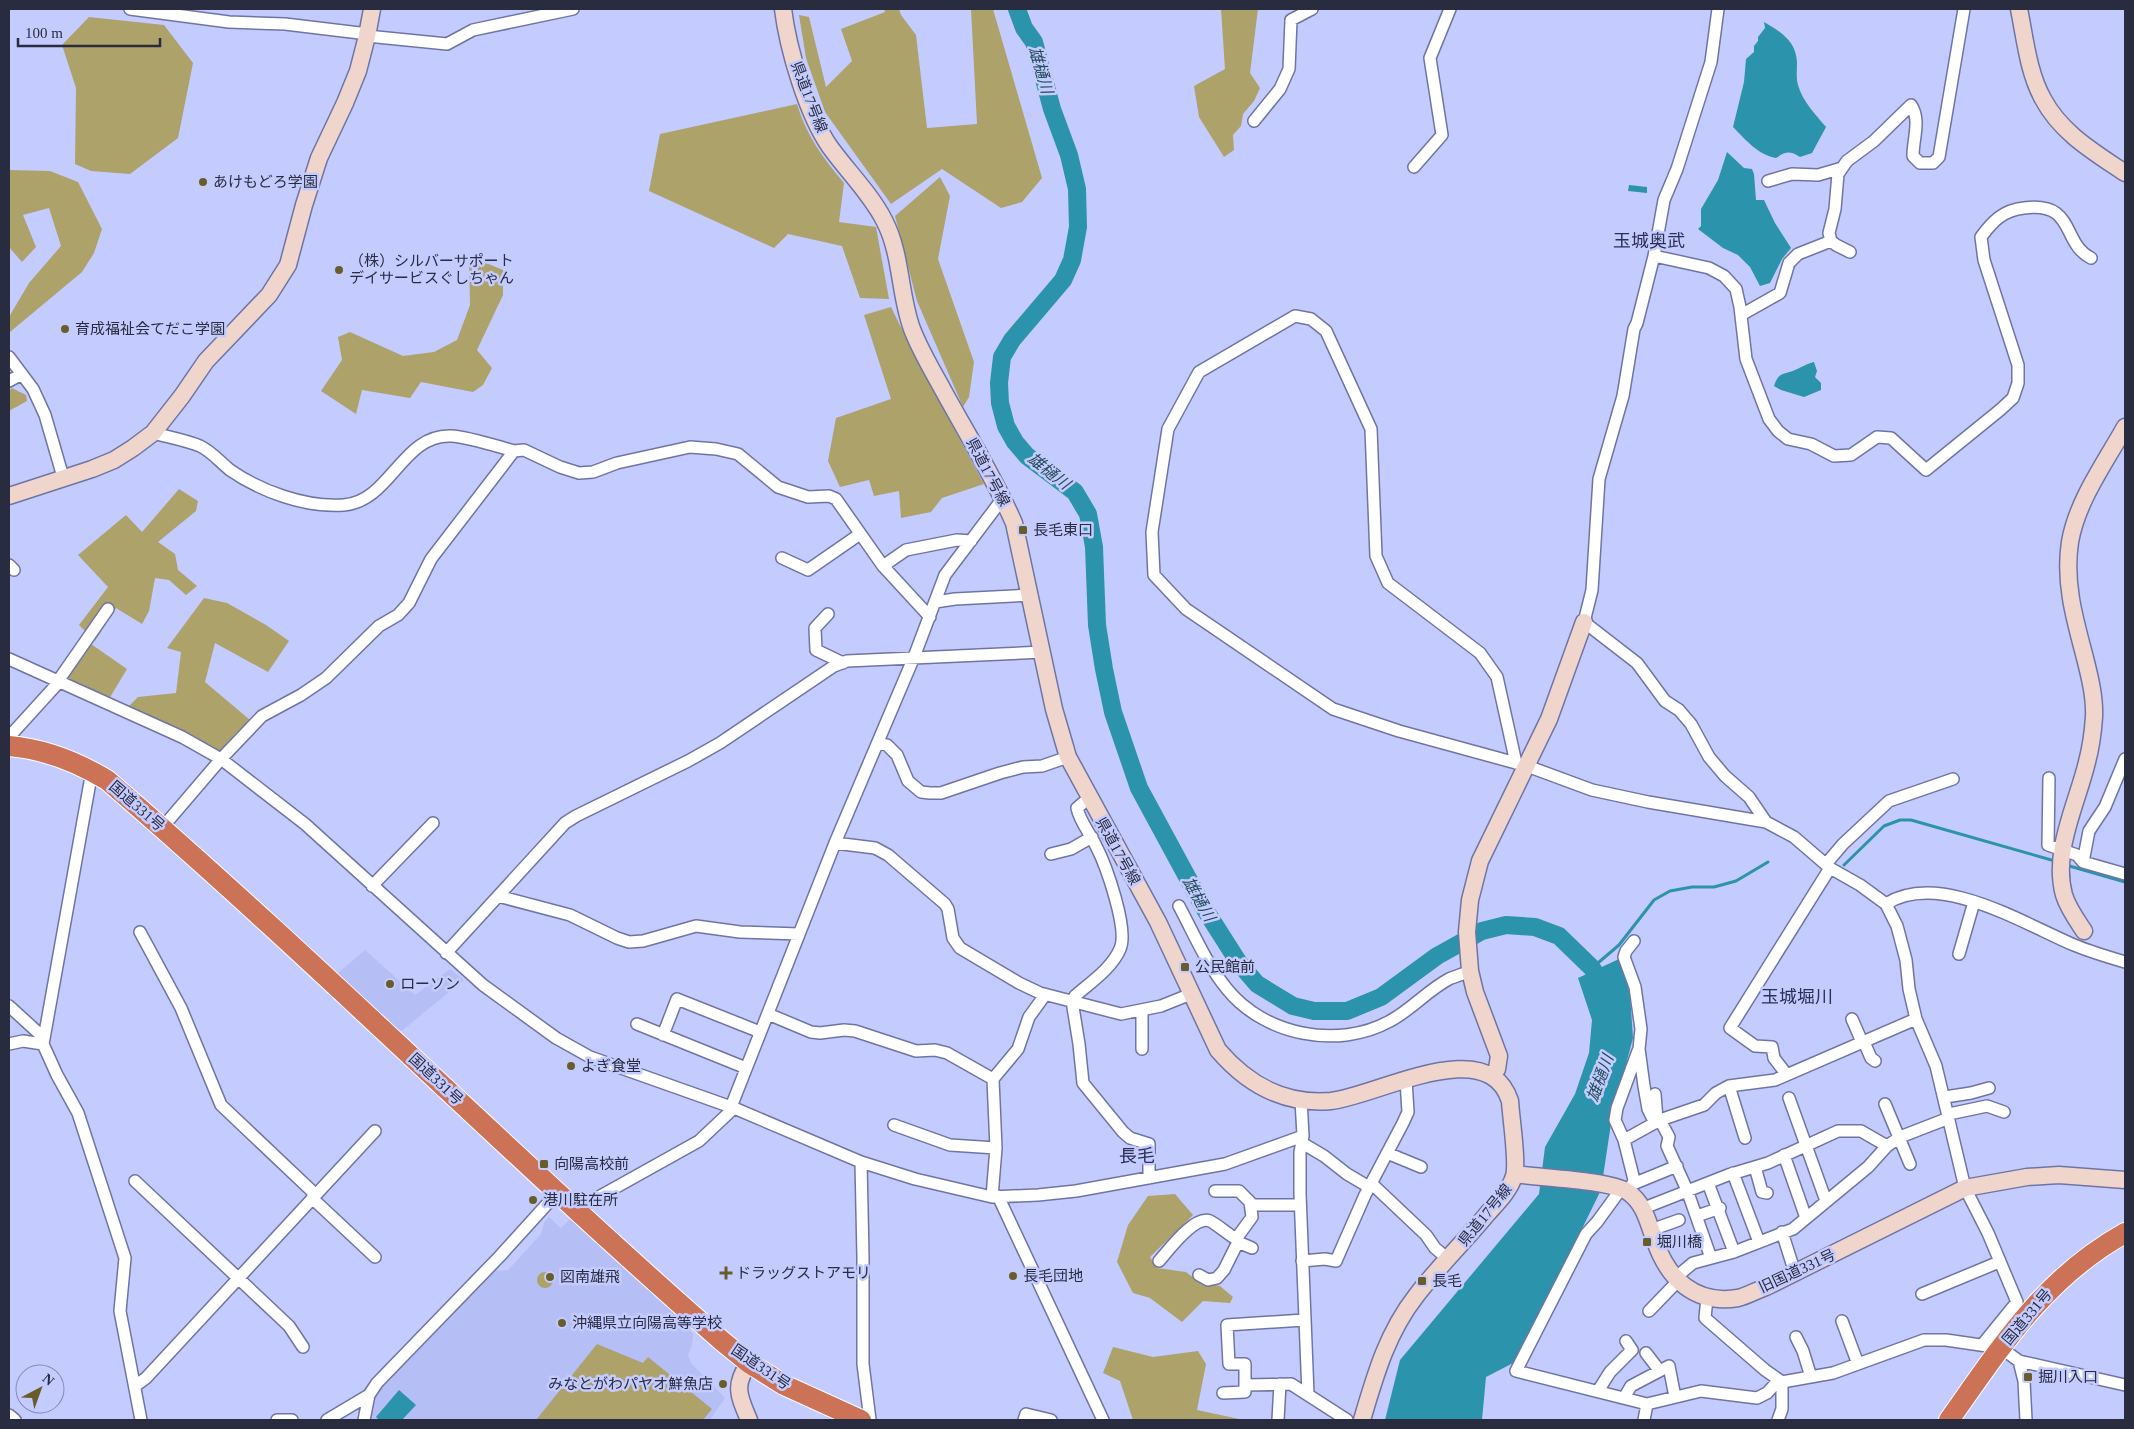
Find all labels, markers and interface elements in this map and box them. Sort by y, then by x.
scale bar [18,15,160,47]
text: 100 m [25,25,63,41]
water label: 雄樋川 [1026,45,1056,97]
street label: 県道17号線 [788,59,830,135]
place label: あけもどろ学園 [213,174,318,190]
marker: あけもどろ学園 [197,176,209,188]
district label: 玉城奥武 [1613,231,1685,251]
place label: （株）シルバーサポート デイサービスぐしちゃん [349,253,514,286]
marker: （株）シルバーサポート デイサービスぐしちゃん [333,264,345,276]
place label: 育成福祉会てだこ学園 [75,321,225,337]
marker: 育成福祉会てだこ学園 [59,323,71,335]
street label: 県道17号線 [963,435,1013,509]
water label: 雄樋川 [1025,450,1075,494]
place label: 長毛東口 [1033,522,1093,538]
marker: 長毛東口 [1017,524,1029,536]
street label: 国道331号 [106,778,168,834]
street label: 県道17号線 [1093,814,1143,888]
water label: 雄樋川 [1180,874,1219,926]
place label: 公民館前 [1195,959,1255,975]
marker: 公民館前 [1179,961,1191,973]
place label: ローソン [400,976,460,992]
marker: ローソン [384,978,396,990]
district label: 玉城堀川 [1761,987,1833,1007]
street label: 国道331号 [406,1050,466,1108]
water label: 雄樋川 [1584,1051,1617,1103]
place label: よぎ食堂 [581,1058,641,1074]
marker: よぎ食堂 [565,1060,577,1072]
district label: 長毛 [1119,1146,1155,1166]
place label: 向陽高校前 [554,1156,629,1172]
marker: 向陽高校前 [538,1158,550,1170]
street label: 県道17号線 [1455,1181,1515,1249]
place label: 港川駐在所 [543,1192,618,1208]
marker: 港川駐在所 [527,1194,539,1206]
place label: 堀川橋 [1657,1234,1702,1250]
marker: 堀川橋 [1641,1236,1653,1248]
street label: 旧国道331号 [1756,1246,1838,1296]
place label: ドラッグストアモリ [736,1265,871,1281]
marker: ドラッグストアモリ [720,1267,732,1279]
place label: 長毛団地 [1023,1268,1083,1284]
place label: 図南雄飛 [560,1269,620,1285]
marker: 長毛団地 [1007,1270,1019,1282]
marker: 図南雄飛 [544,1271,556,1283]
place label: 長毛 [1432,1273,1462,1289]
marker: 長毛 [1416,1275,1428,1287]
street label: 国道331号 [1999,1286,2055,1348]
place label: 沖縄県立向陽高等学校 [572,1315,722,1331]
marker: 沖縄県立向陽高等学校 [556,1317,568,1329]
street label: 国道331号 [729,1341,793,1393]
north arrow [15,1364,65,1414]
place label: 掘川入口 [2038,1369,2098,1385]
text: N [39,1371,57,1389]
marker: 掘川入口 [2022,1371,2034,1383]
place label: みなとがわパヤオ鮮魚店 [548,1375,713,1392]
marker: みなとがわパヤオ鮮魚店 [717,1378,729,1390]

